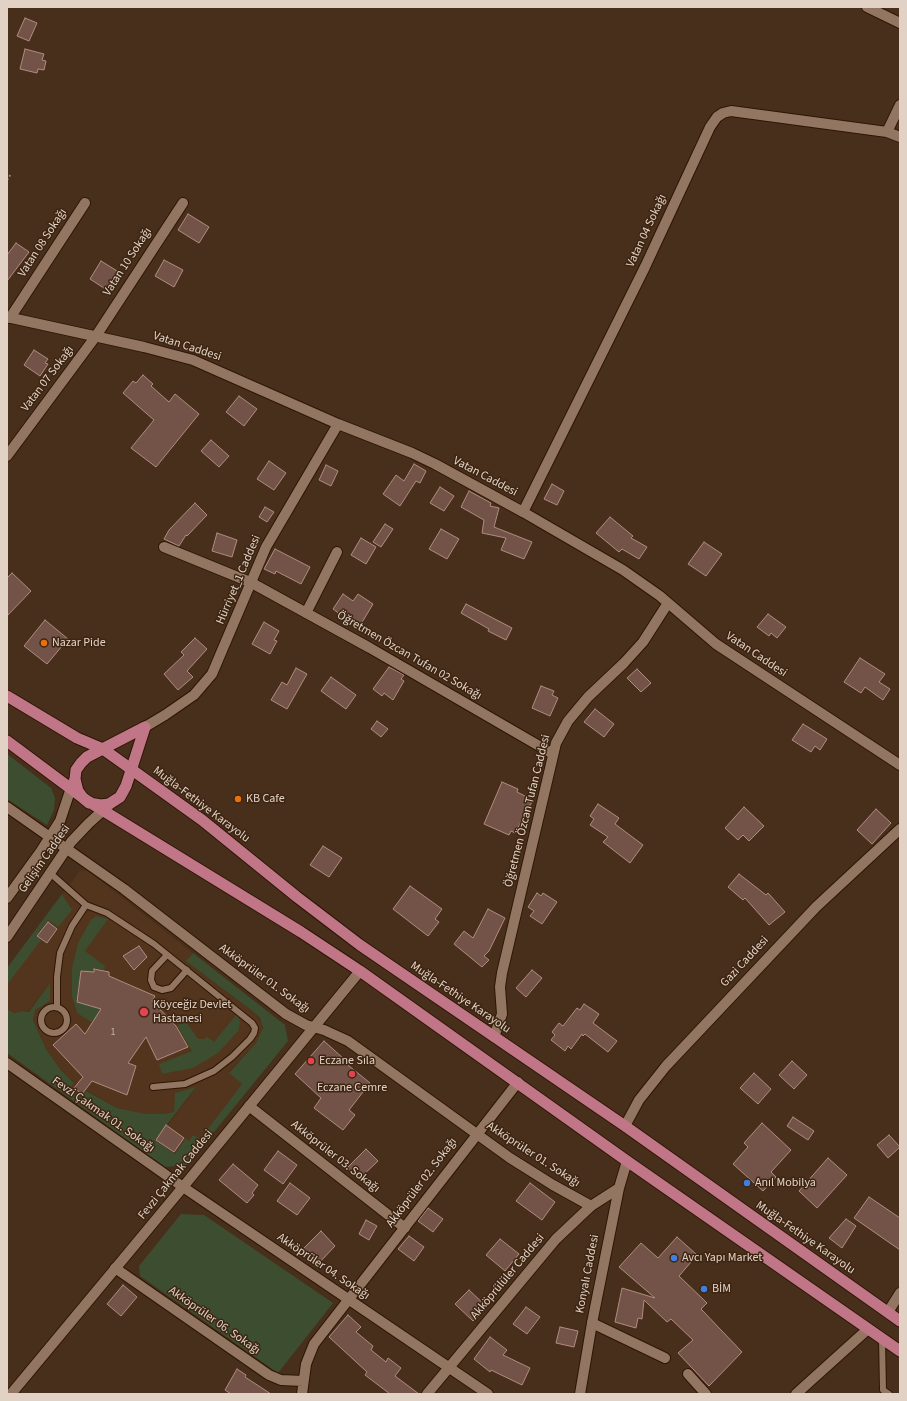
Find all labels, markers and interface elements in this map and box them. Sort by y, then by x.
street label: Vatan 04 Sokağı [624,192,670,270]
street label: Vatan 08 Sokağı [16,206,70,280]
street label: Vatan 10 Sokağı [101,225,155,299]
street label: Vatan Caddesi [151,329,223,365]
street label: Vatan 07 Sokağı [19,343,77,415]
street label: Vatan Caddesi [450,454,520,500]
street label: Hürriyet_1 Caddesi [214,533,264,627]
street label: Öğretmen Özcan Tufan 02 Sokağı [334,609,484,703]
street label: Vatan Caddesi [723,629,789,681]
place label: Nazar Pide [52,636,106,650]
marker: Nazar Pide [39,638,49,648]
street label: Öğretmen Özcan Tufan Caddesi [502,733,554,889]
street label: Muğla-Fethiye Karayolu [150,764,252,846]
place label: KB Cafe [246,792,285,806]
marker: KB Cafe [233,794,243,804]
street label: Gelişim Caddesi [16,822,74,896]
street label: Gazi Caddesi [718,934,772,990]
street label: Akköprüler 01. Sokağı [216,941,312,1017]
street label: Muğla-Fethiye Karayolu [407,959,513,1037]
place label: Köyceğiz Devlet Hastanesi [153,998,231,1026]
marker: Köyceğiz Devlet Hastanesi [138,1006,150,1018]
house number: 1 [111,1027,115,1039]
place label: Eczane Sıla [319,1054,375,1068]
marker: Eczane Sıla [306,1056,316,1066]
marker: Eczane Cemre [347,1069,357,1079]
street label: Fevzi Çakmak 01. Sokağı [49,1074,157,1156]
place label: Eczane Cemre [317,1081,387,1095]
street label: Akköprüler 03. Sokağı [288,1118,382,1196]
street label: Akköprüler 01. Sokağı [483,1119,583,1191]
street label: Fevzi Çakmak Caddesi [136,1127,216,1223]
street label: Akköprüler 02. Sokağı [384,1135,460,1231]
place label: Anıl Mobilya [755,1176,816,1190]
marker: Anıl Mobilya [742,1178,752,1188]
street label: Muğla-Fethiye Karayolu [753,1198,857,1278]
street label: Akköprüler 04. Sokağı [274,1231,372,1303]
street label: Akköprülüler Caddesi [468,1231,548,1323]
street label: Konyalı Caddesi [573,1233,603,1315]
place label: Avcı Yapı Market [682,1251,762,1265]
marker: Avcı Yapı Market [669,1253,679,1263]
place label: BİM [712,1282,731,1296]
street label: Akköprüler 06. Sokağı [165,1284,263,1358]
marker: BİM [699,1284,709,1294]

